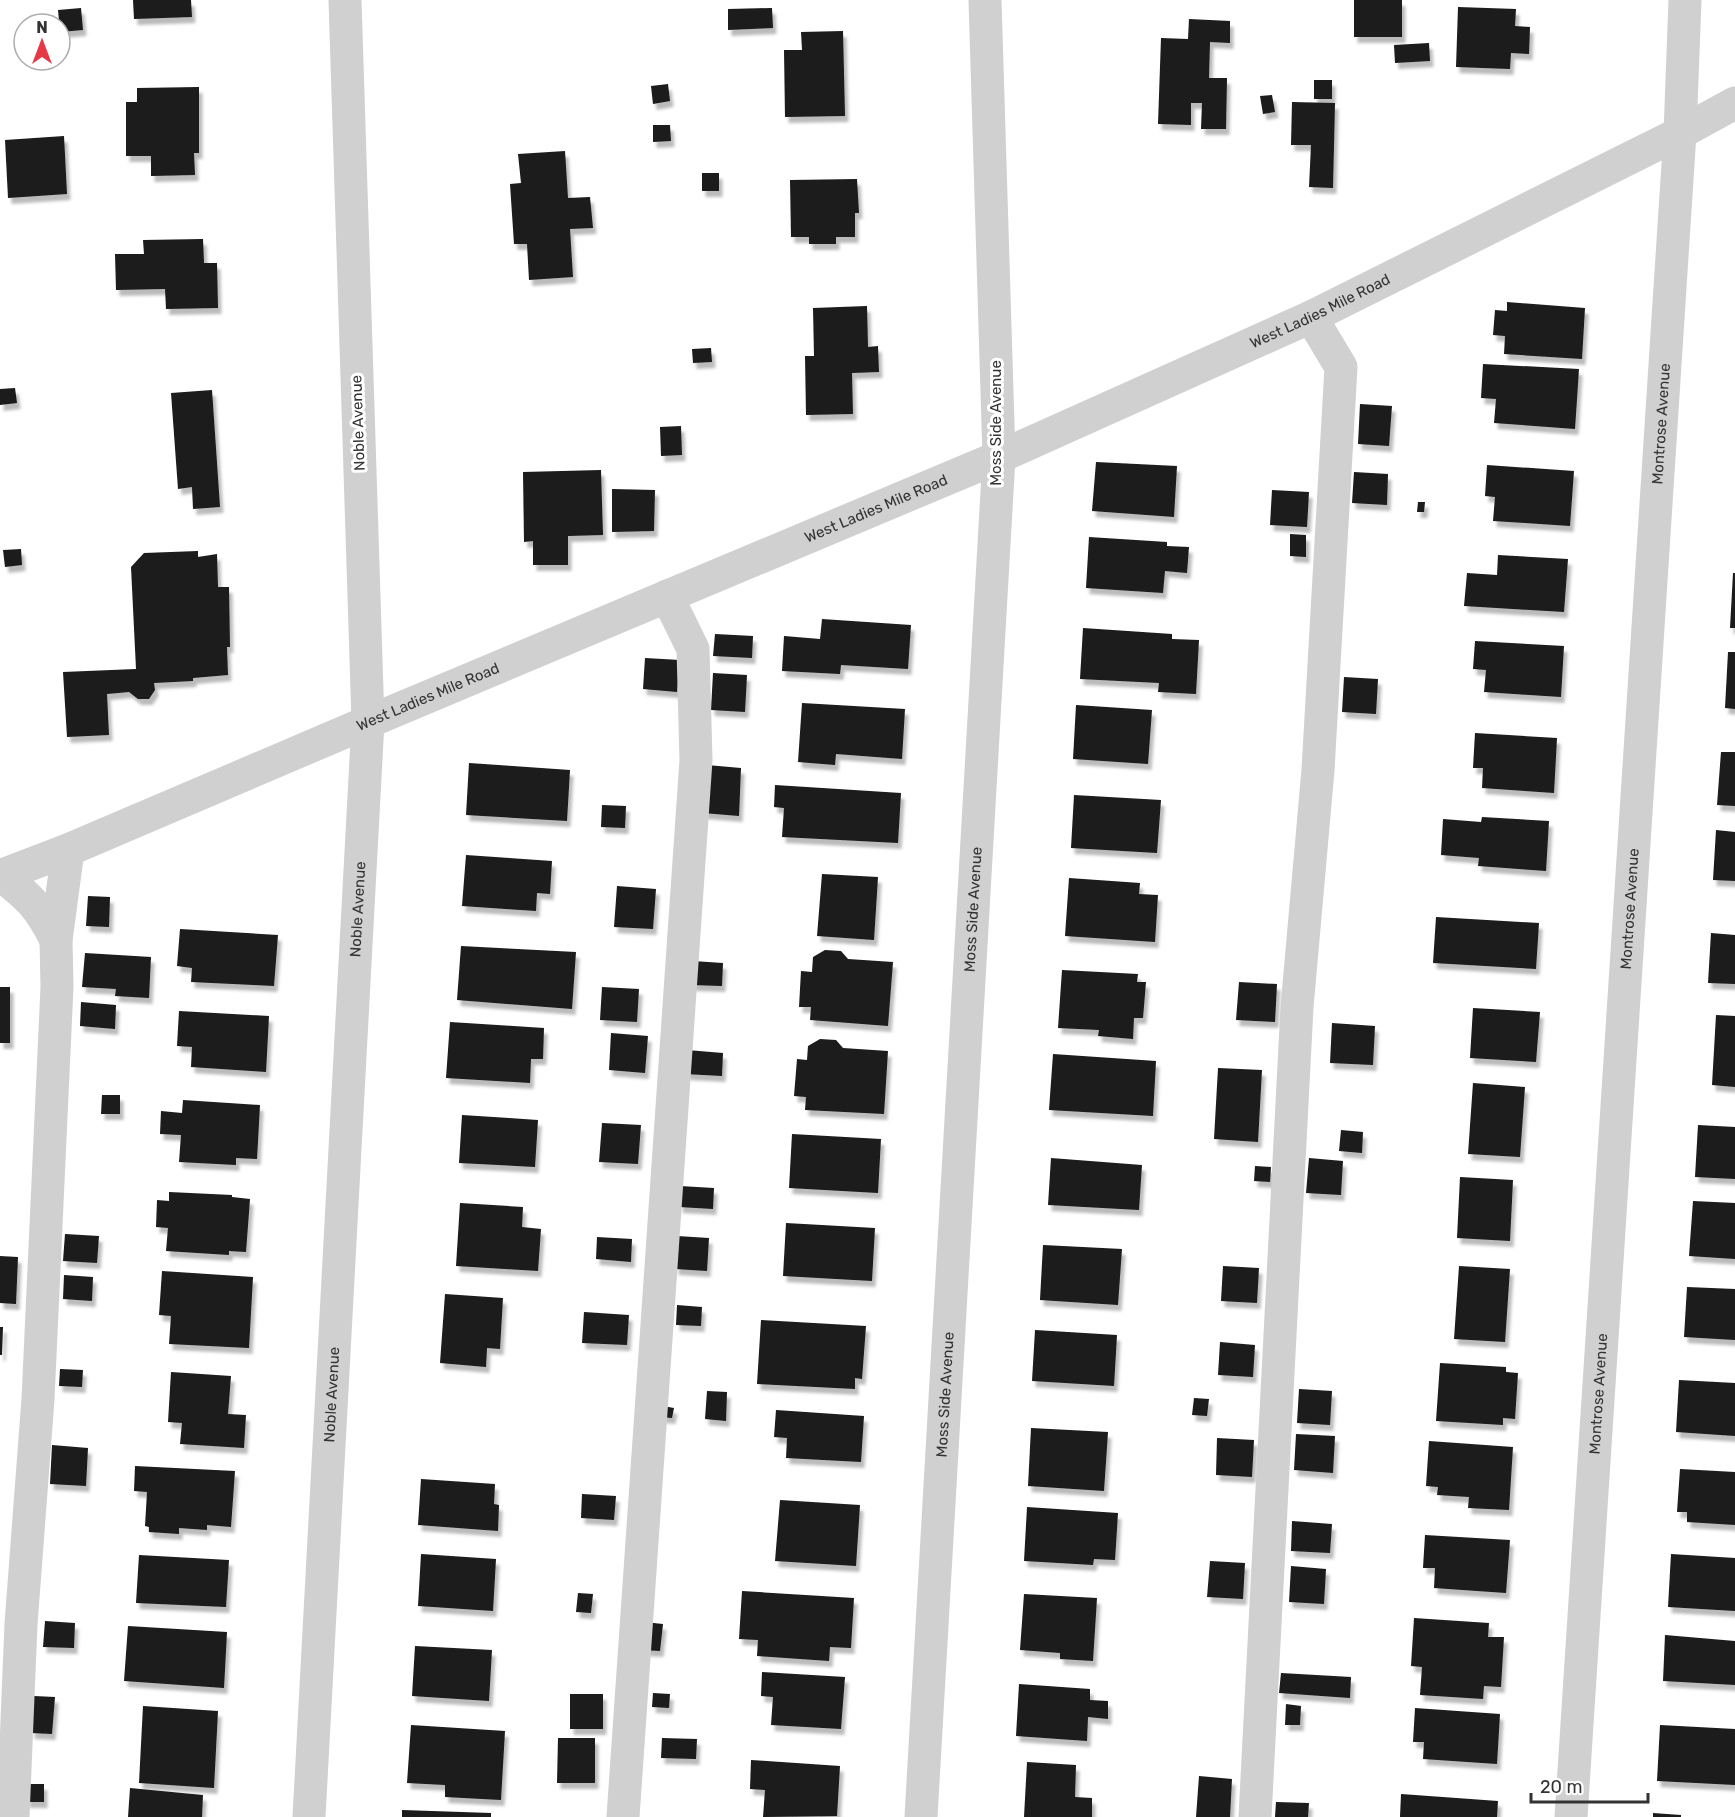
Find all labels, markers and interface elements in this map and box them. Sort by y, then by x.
north arrow [12,12,72,72]
text: N [36,18,48,37]
street label: West Ladies Mile Road [1247,270,1393,352]
street label: Moss Side Avenue [987,360,1005,486]
street label: Montrose Avenue [1648,363,1674,485]
street label: Noble Avenue [347,375,369,471]
street label: West Ladies Mile Road [802,471,950,547]
street label: West Ladies Mile Road [354,659,502,735]
street label: Moss Side Avenue [960,846,986,973]
street label: Montrose Avenue [1617,848,1643,970]
street label: Noble Avenue [346,861,369,958]
street label: Moss Side Avenue [933,1331,958,1458]
street label: Montrose Avenue [1585,1333,1611,1455]
street label: Noble Avenue [320,1346,343,1443]
scale bar [1531,1766,1648,1804]
text: 20 m [1540,1776,1582,1798]

